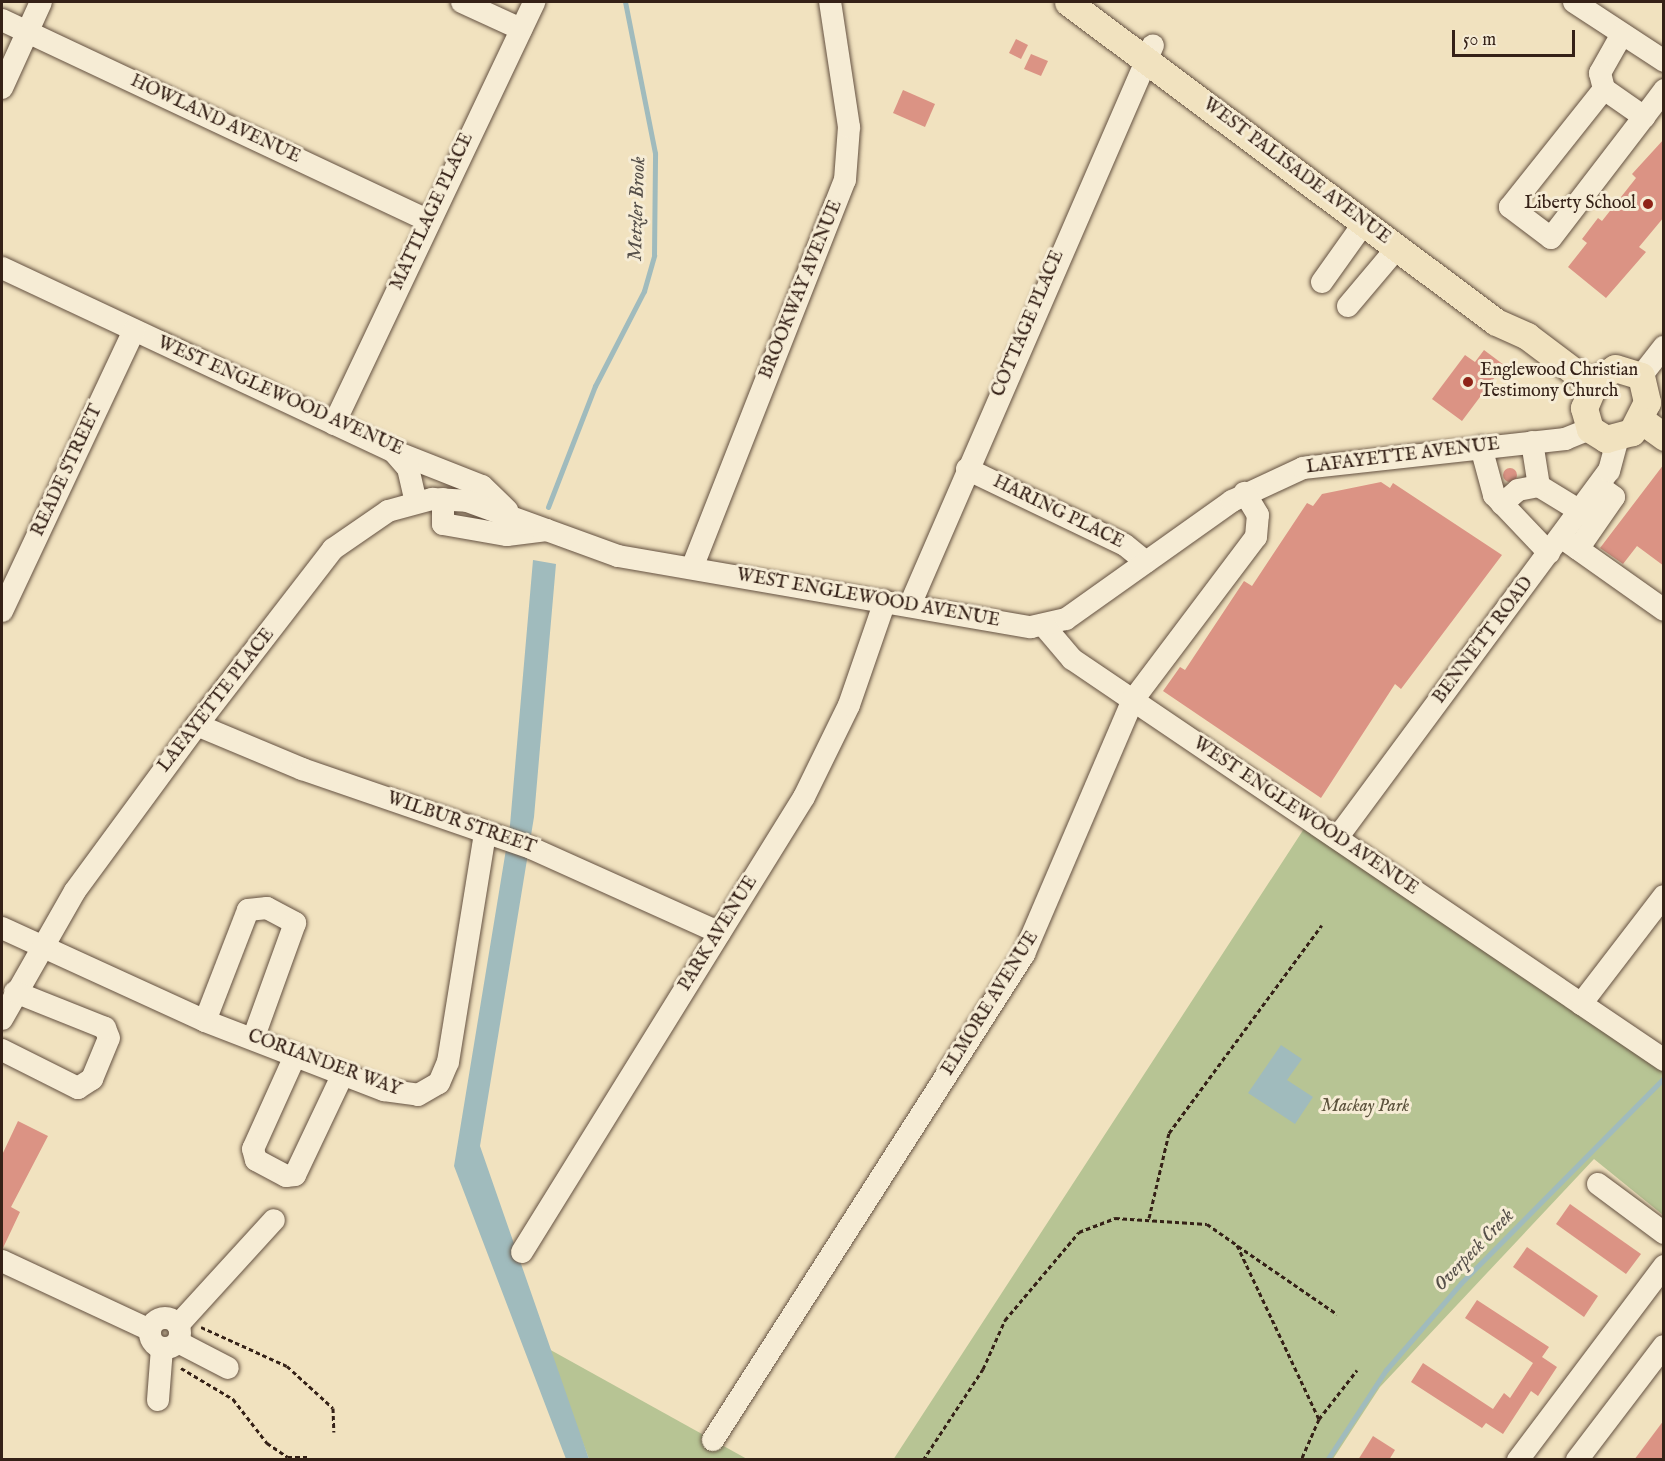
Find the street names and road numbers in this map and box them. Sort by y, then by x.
street label: HOWLAND AVENUE [127,71,303,169]
street label: WEST PALISADE AVENUE [1198,94,1394,250]
street label: MATTLAGE PLACE [387,130,479,294]
street label: BROOKWAY AVENUE [756,197,848,383]
street label: COTTAGE PLACE [988,248,1070,400]
street label: WEST ENGLEWOOD AVENUE [154,333,406,461]
street label: READE STREET [28,402,108,540]
street label: LAFAYETTE AVENUE [1305,434,1501,480]
street label: HARING PLACE [989,472,1127,554]
street label: WEST ENGLEWOOD AVENUE [735,565,1001,633]
street label: BENNETT ROAD [1429,573,1539,709]
street label: LAFAYETTE PLACE [154,625,280,777]
street label: WEST ENGLEWOOD AVENUE [1188,733,1422,901]
street label: WILBUR STREET [384,788,538,860]
street label: PARK AVENUE [675,873,763,995]
street label: ELMORE AVENUE [938,928,1044,1080]
street label: CORIANDER WAY [244,1026,404,1102]

